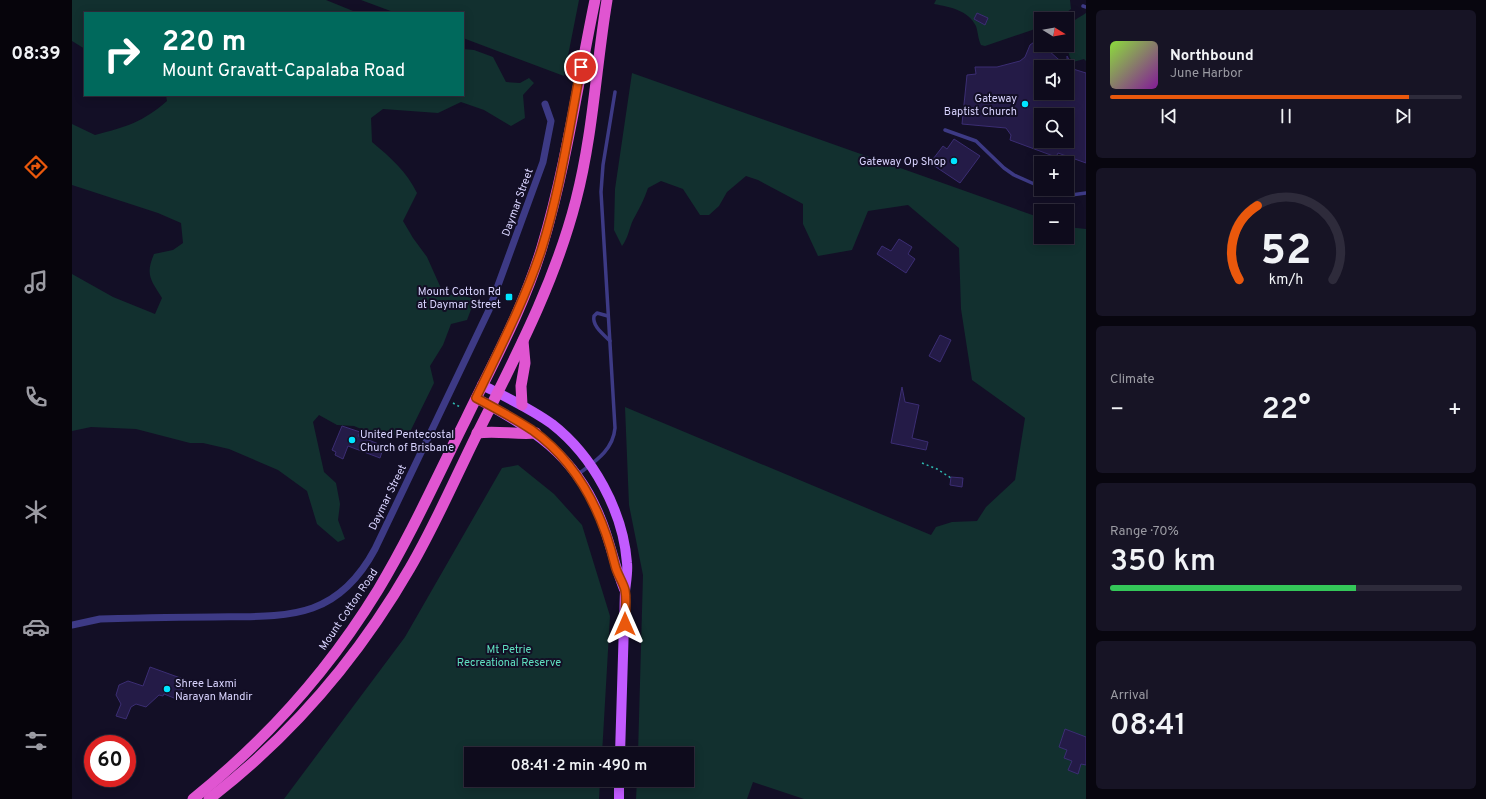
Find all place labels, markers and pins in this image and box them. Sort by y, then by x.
pin [564,50,598,84]
place label: Gateway Baptist Church [944,92,1017,119]
marker: Gateway Baptist Church [1020,99,1030,109]
place label: Gateway Op Shop [859,155,946,169]
marker: Gateway Op Shop [949,156,959,166]
place label: Mount Cotton Rd at Daymar Street [417,285,501,312]
marker: Mount Cotton Rd at Daymar Street [504,292,514,302]
place label: United Pentecostal Church of Brisbane [360,428,454,455]
marker: United Pentecostal Church of Brisbane [347,435,357,445]
place label: Shree Laxmi Narayan Mandir [175,677,253,704]
marker: Shree Laxmi Narayan Mandir [162,684,172,694]

